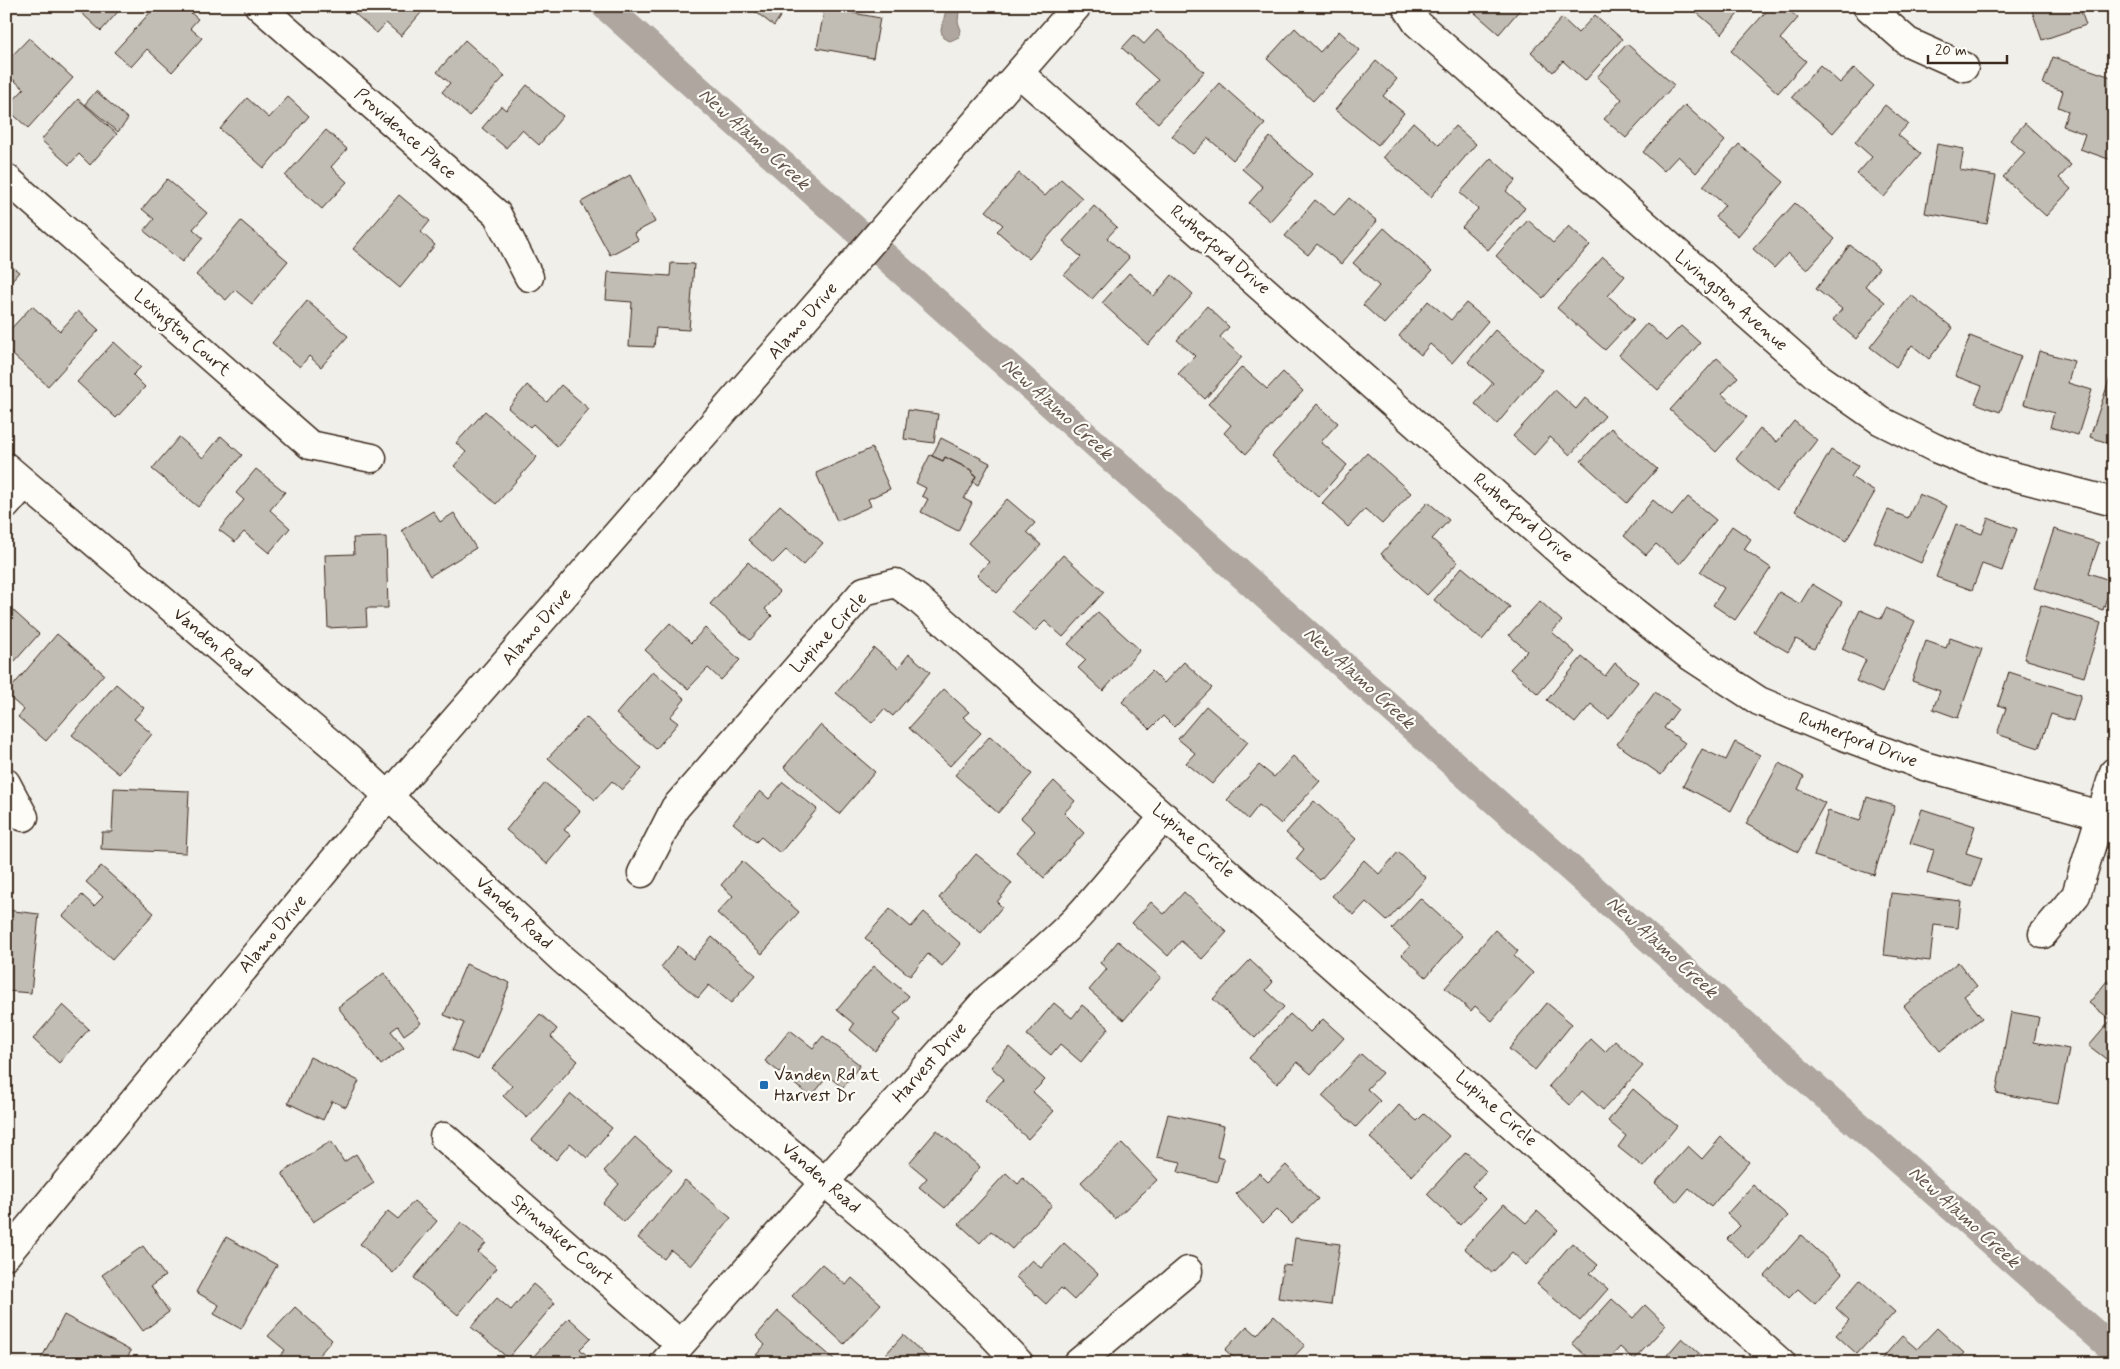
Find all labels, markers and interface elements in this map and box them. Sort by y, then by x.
scale bar [1928,32,2006,64]
text: 20 m [1935,41,1967,61]
water label: New Alamo Creek [693,82,816,197]
street label: Providence Place [349,83,461,185]
street label: Rutherford Drive [1163,200,1275,302]
street label: Livingston Avenue [1669,245,1793,357]
street label: Alamo Drive [763,277,843,365]
street label: Lexington Court [127,284,236,384]
water label: New Alamo Creek [996,352,1119,467]
street label: Rutherford Drive [1466,468,1578,570]
street label: Alamo Drive [497,583,577,671]
street label: Lupine Circle [785,587,873,679]
street label: Vanden Road [168,602,258,684]
water label: New Alamo Creek [1298,621,1421,736]
street label: Rutherford Drive [1794,706,1921,776]
street label: Lupine Circle [1146,798,1240,884]
street label: Vanden Road [470,871,558,955]
street label: Alamo Drive [233,890,313,978]
water label: New Alamo Creek [1601,890,1724,1005]
street label: Harvest Drive [887,1017,973,1109]
place label: Vanden Rd at Harvest Dr [774,1063,880,1108]
street label: Lupine Circle [1450,1066,1542,1152]
marker: Vanden Rd at Harvest Dr [758,1079,770,1091]
street label: Vanden Road [776,1137,866,1219]
water label: New Alamo Creek [1903,1160,2026,1275]
street label: Spinnaker Court [506,1189,618,1291]

